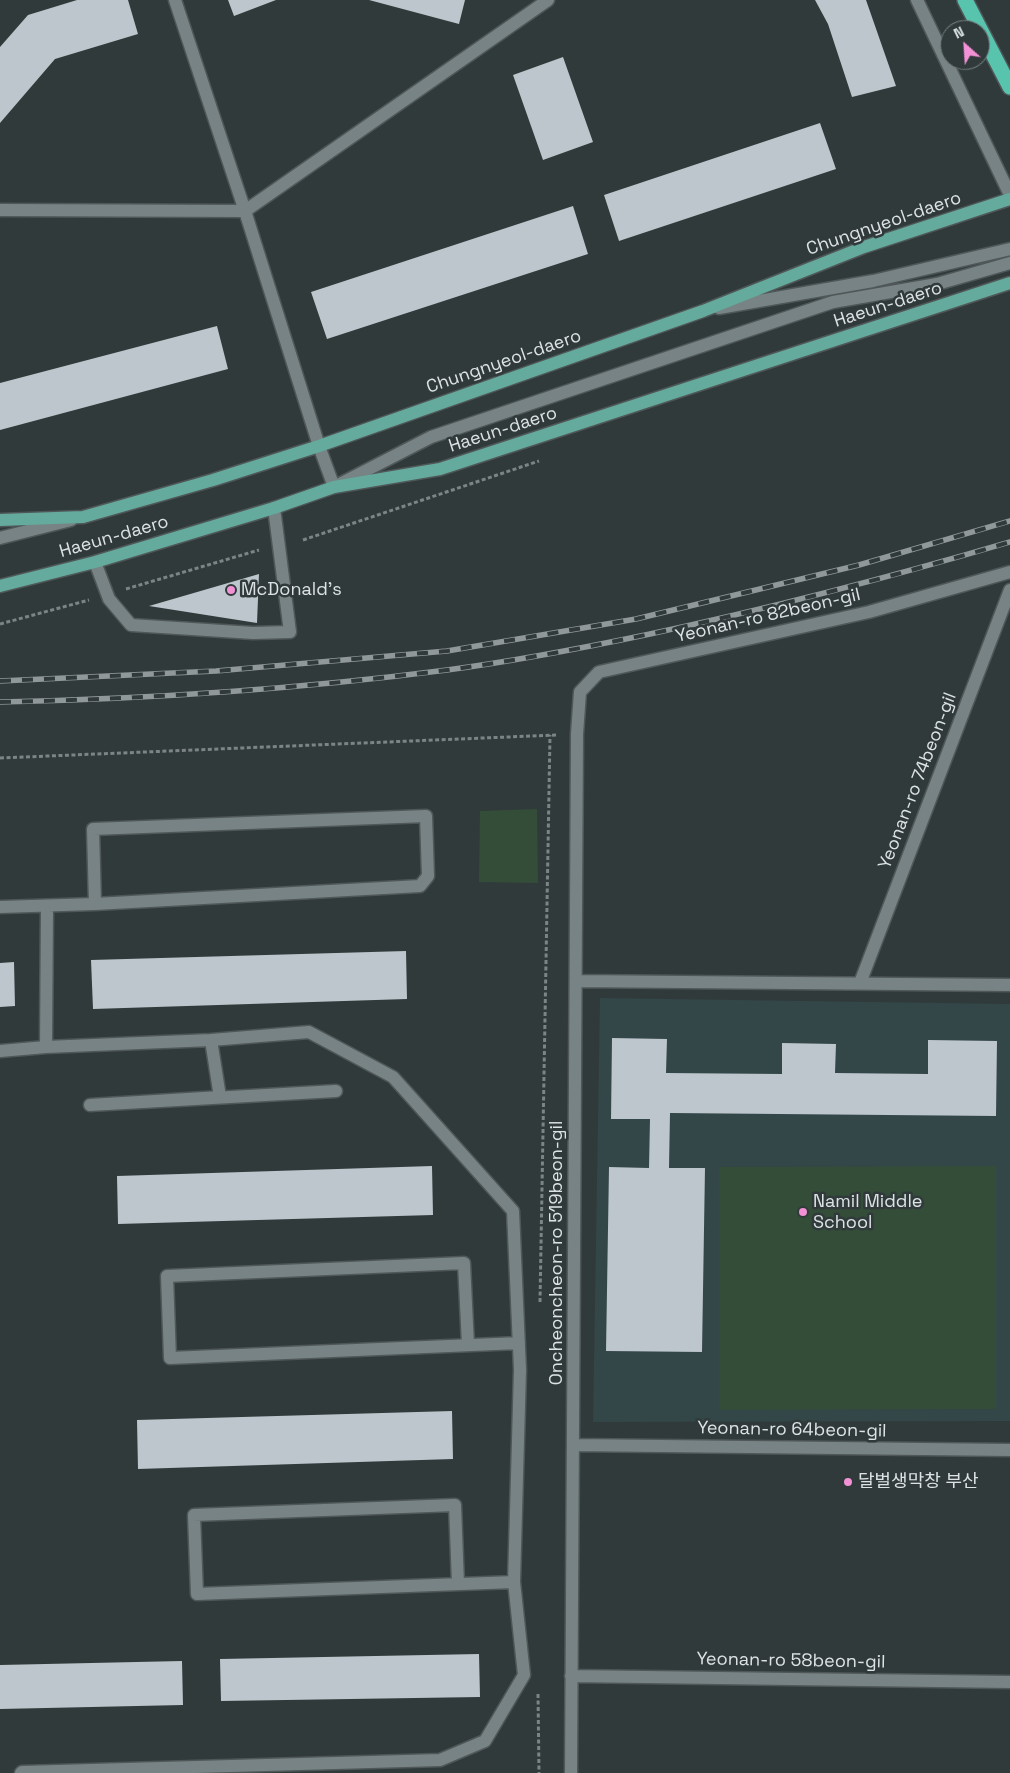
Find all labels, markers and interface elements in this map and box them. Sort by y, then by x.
north arrow [940,20,990,70]
text: N [951,22,967,43]
street label: Chungnyeol-daero [804,187,964,261]
street label: Haeun-daero [831,277,945,333]
street label: Chungnyeol-daero [424,325,584,399]
street label: Haeun-daero [446,402,560,458]
street label: Haeun-daero [57,511,171,563]
place label: McDonald's [241,579,342,601]
marker: McDonald's [225,584,237,596]
street label: Yeonan-ro 82beon-gil [673,584,863,648]
street label: Yeonan-ro 74beon-gil [874,690,962,872]
street label: Oncheoncheon-ro 519beon-gil [546,1121,568,1385]
place label: Namil Middle School [813,1191,922,1234]
marker: Namil Middle School [797,1206,809,1218]
street label: Yeonan-ro 64beon-gil [697,1418,887,1442]
place label: 달벌생막창 부산 [858,1471,979,1493]
marker: 달벌생막창 부산 [842,1476,854,1488]
street label: Yeonan-ro 58beon-gil [696,1649,886,1673]

